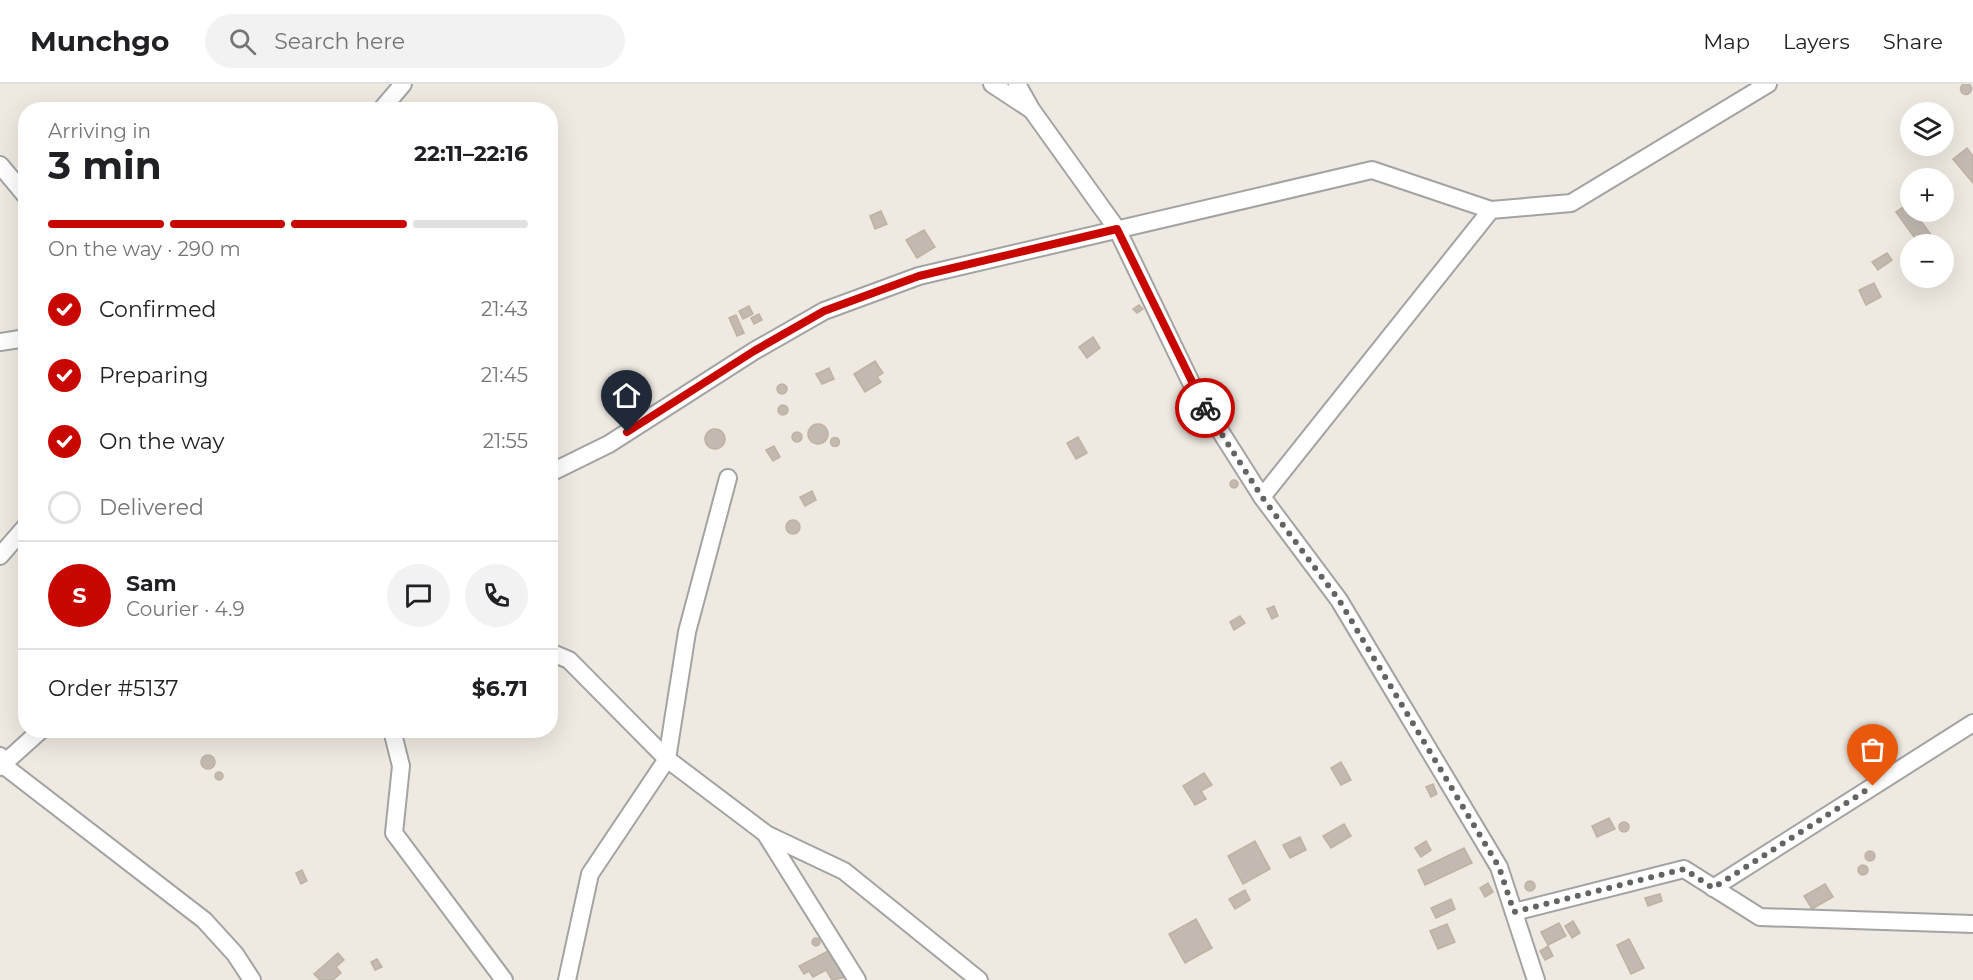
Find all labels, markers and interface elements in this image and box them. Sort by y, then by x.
search box [205,14,625,68]
text: Munchgo [30,24,169,58]
icon: search [226,25,259,58]
text: Search here [274,28,405,55]
text: Map [1703,29,1750,54]
text: Layers [1783,29,1850,54]
text: Share [1883,29,1943,54]
map controls [1900,102,1954,288]
button: layers [1900,102,1954,156]
text: Arriving in [48,119,151,143]
text: 22:11–22:16 [414,140,528,167]
text: 3 min [48,141,162,189]
button: + [1900,168,1954,222]
button: − [1900,234,1954,288]
text: On the way · 290 m [48,237,241,261]
icon: check [48,293,81,326]
text: Confirmed [99,296,216,323]
text: 21:43 [481,297,528,321]
icon: check [48,359,81,392]
text: Preparing [99,362,208,389]
text: 21:45 [481,363,528,387]
pin [601,370,652,432]
courier [1175,378,1235,438]
icon: home [610,379,643,412]
icon: bike [1189,392,1222,425]
icon: check [48,425,81,458]
text: On the way [99,428,224,455]
text: 21:55 [483,429,528,453]
text: Delivered [99,494,204,521]
button: chat [387,564,450,627]
button: phone [465,564,528,627]
text: Sam [126,570,177,597]
text: S [72,582,87,609]
text: Courier · 4.9 [126,597,245,621]
text: Order #5137 [48,675,179,702]
text: $6.71 [472,675,528,702]
pin [1847,724,1898,786]
icon: bag [1856,733,1889,766]

